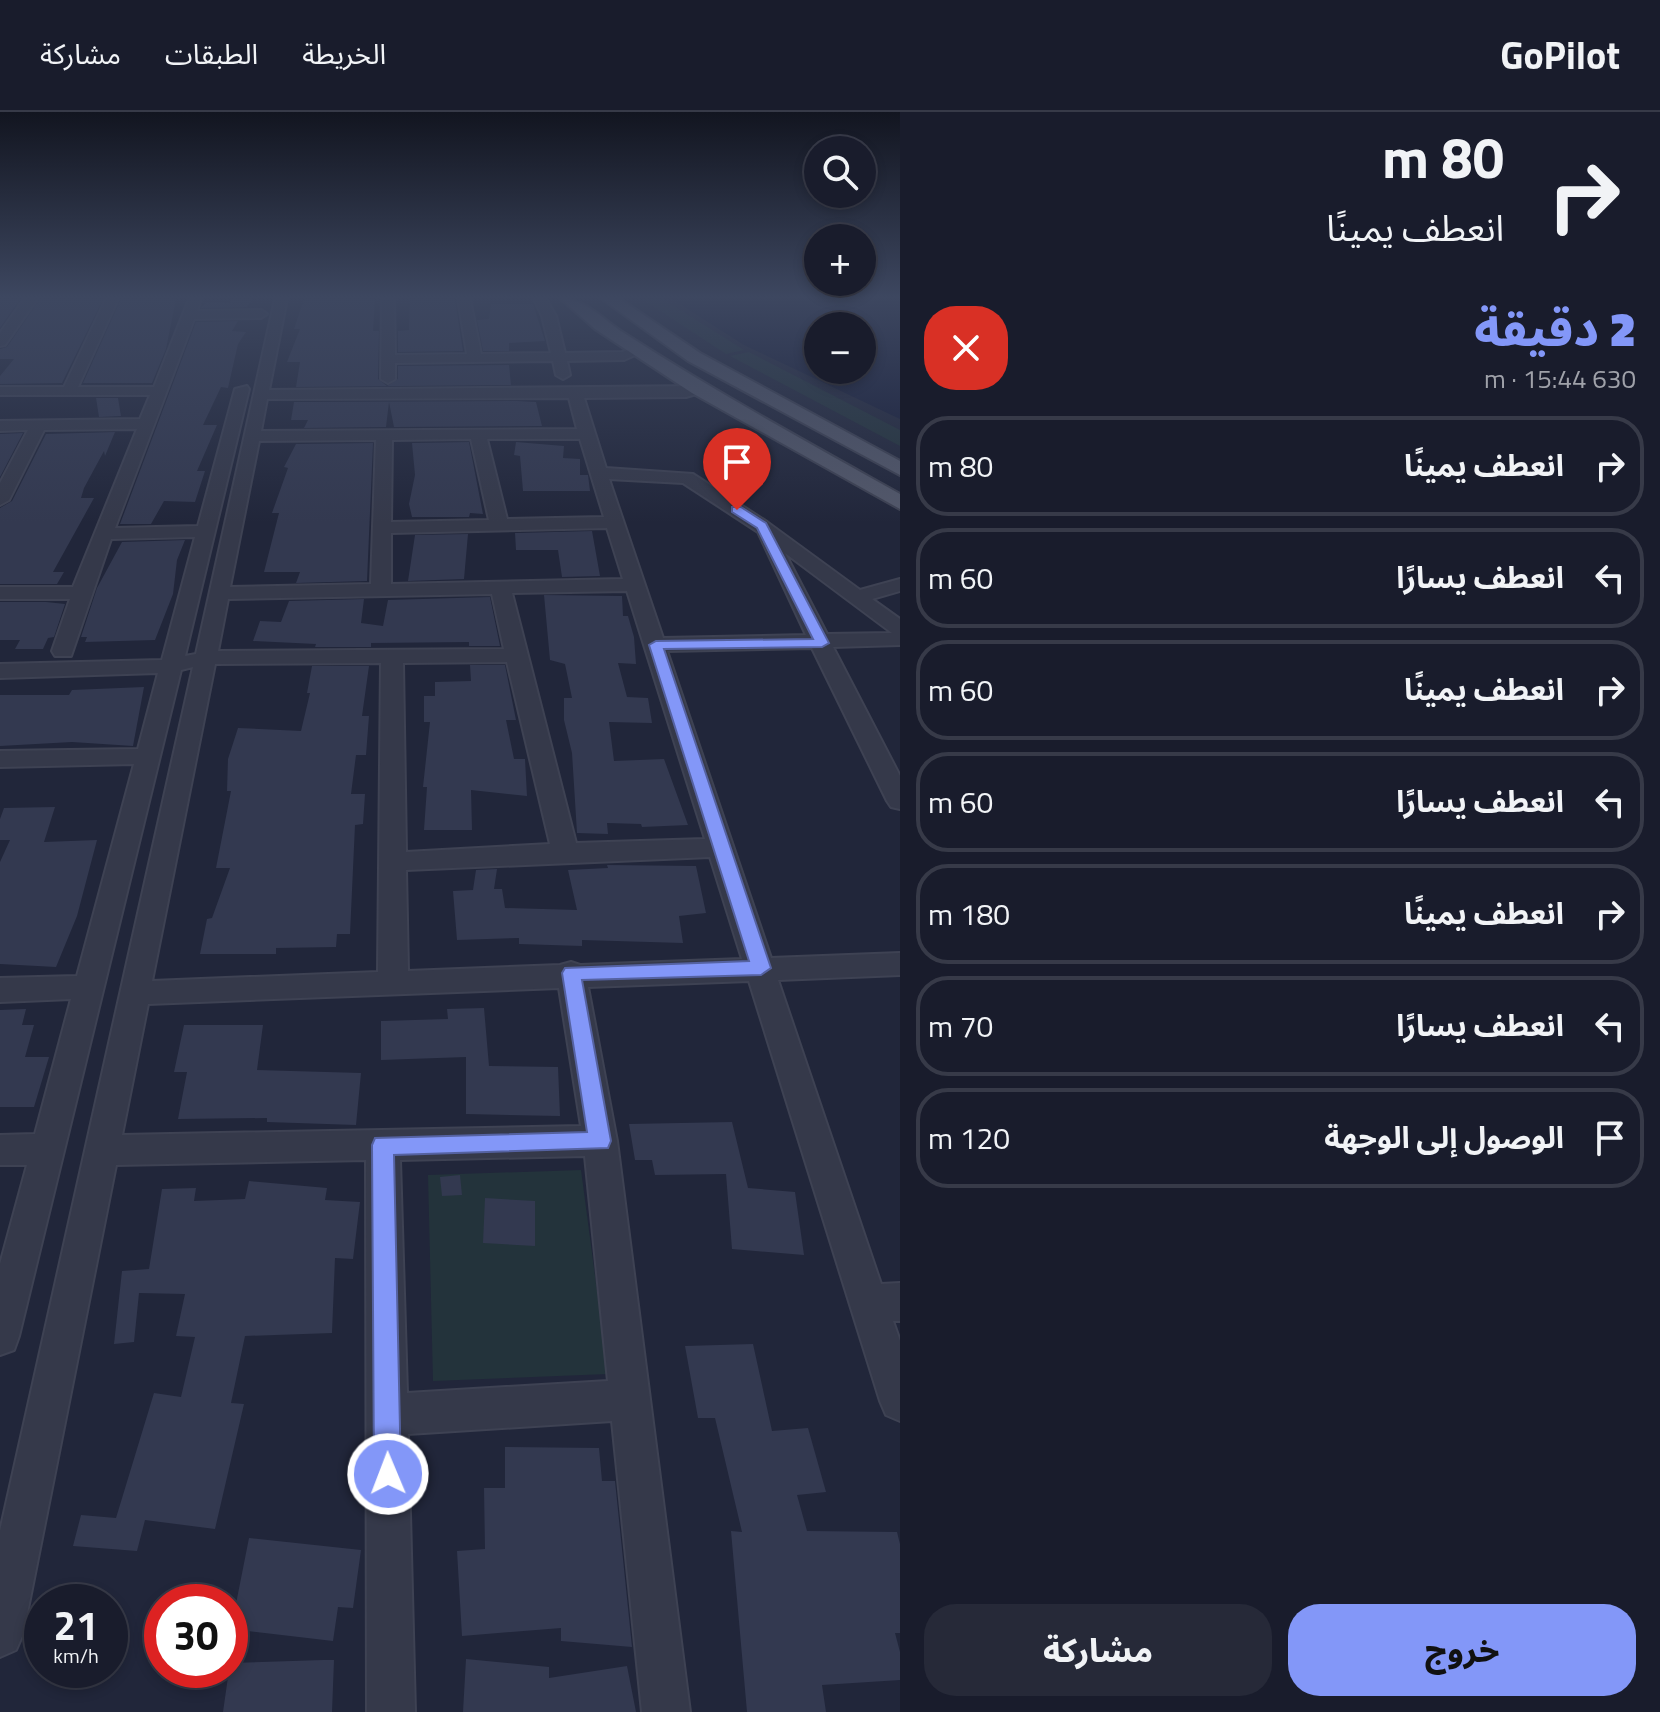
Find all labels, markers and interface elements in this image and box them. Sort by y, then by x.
text: GoPilot [1500,26,1620,84]
text: مشاركة [40,32,121,75]
text: الطبقات [165,32,258,75]
text: الخريطة [302,32,386,75]
text: 80 m [1382,115,1504,200]
map controls [804,136,876,384]
button: search [804,136,876,208]
icon: right [1532,144,1636,248]
text: انعطف يمينًا [1326,200,1504,255]
button: + [804,224,876,296]
text: 2 دقيقة [1474,292,1636,365]
button: close [924,306,1008,390]
button: − [804,312,876,384]
text: 630 m · 15:44 [1484,359,1636,398]
pin [703,428,771,510]
icon: arrive [715,440,759,484]
text: انعطف يمينًا [1404,442,1564,488]
text: 80 m [928,443,993,489]
icon: right [1588,444,1632,488]
text: انعطف يسارًا [1396,554,1564,600]
text: 60 m [928,555,993,601]
icon: left [1588,556,1632,600]
text: انعطف يمينًا [1404,666,1564,712]
text: 60 m [928,667,993,713]
icon: right [1588,668,1632,712]
text: انعطف يسارًا [1396,778,1564,824]
text: 60 m [928,779,993,825]
icon: left [1588,780,1632,824]
text: انعطف يمينًا [1404,890,1564,936]
text: 180 m [928,891,1010,937]
icon: right [1588,892,1632,936]
text: انعطف يسارًا [1396,1002,1564,1048]
text: 70 m [928,1003,993,1049]
icon: left [1588,1004,1632,1048]
text: الوصول إلى الوجهة [1324,1114,1564,1160]
text: 120 m [928,1115,1010,1161]
icon: arrive [1588,1116,1632,1160]
position arrow [346,1432,430,1516]
speed limit sign: 30 [144,1584,248,1688]
text: 21 [54,1595,98,1656]
button: مشاركة [924,1604,1272,1696]
button: خروج [1288,1604,1636,1696]
text: km/h [53,1640,99,1671]

